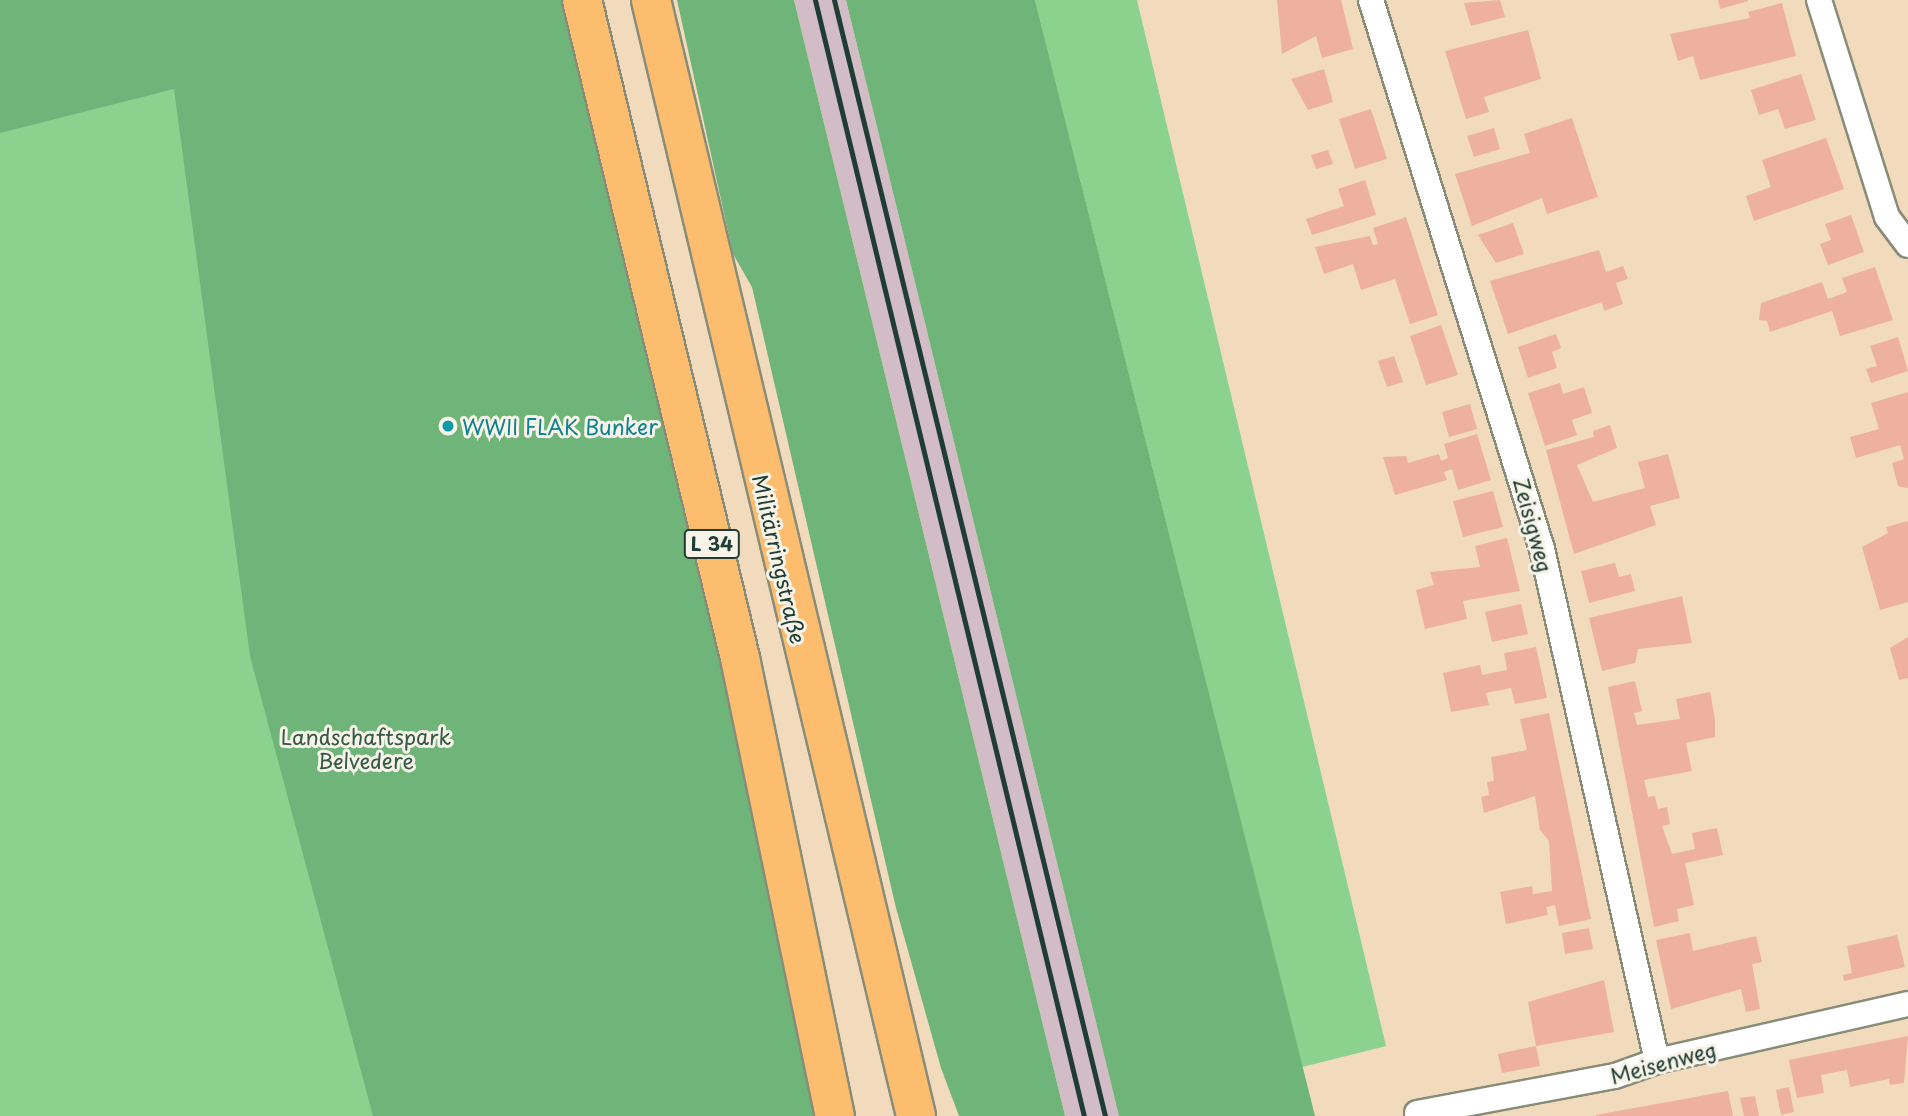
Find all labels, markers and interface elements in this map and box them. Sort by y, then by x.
place label: WWII FLAK Bunker [462,413,659,439]
marker: WWII FLAK Bunker [440,418,456,434]
street label: Militärringstraße [748,472,812,646]
street label: Zeisigweg [1509,475,1559,575]
road number: L 34 [682,528,742,559]
park label: Landschaftspark Belvedere [281,723,451,773]
street label: Meisenweg [1607,1036,1719,1088]

